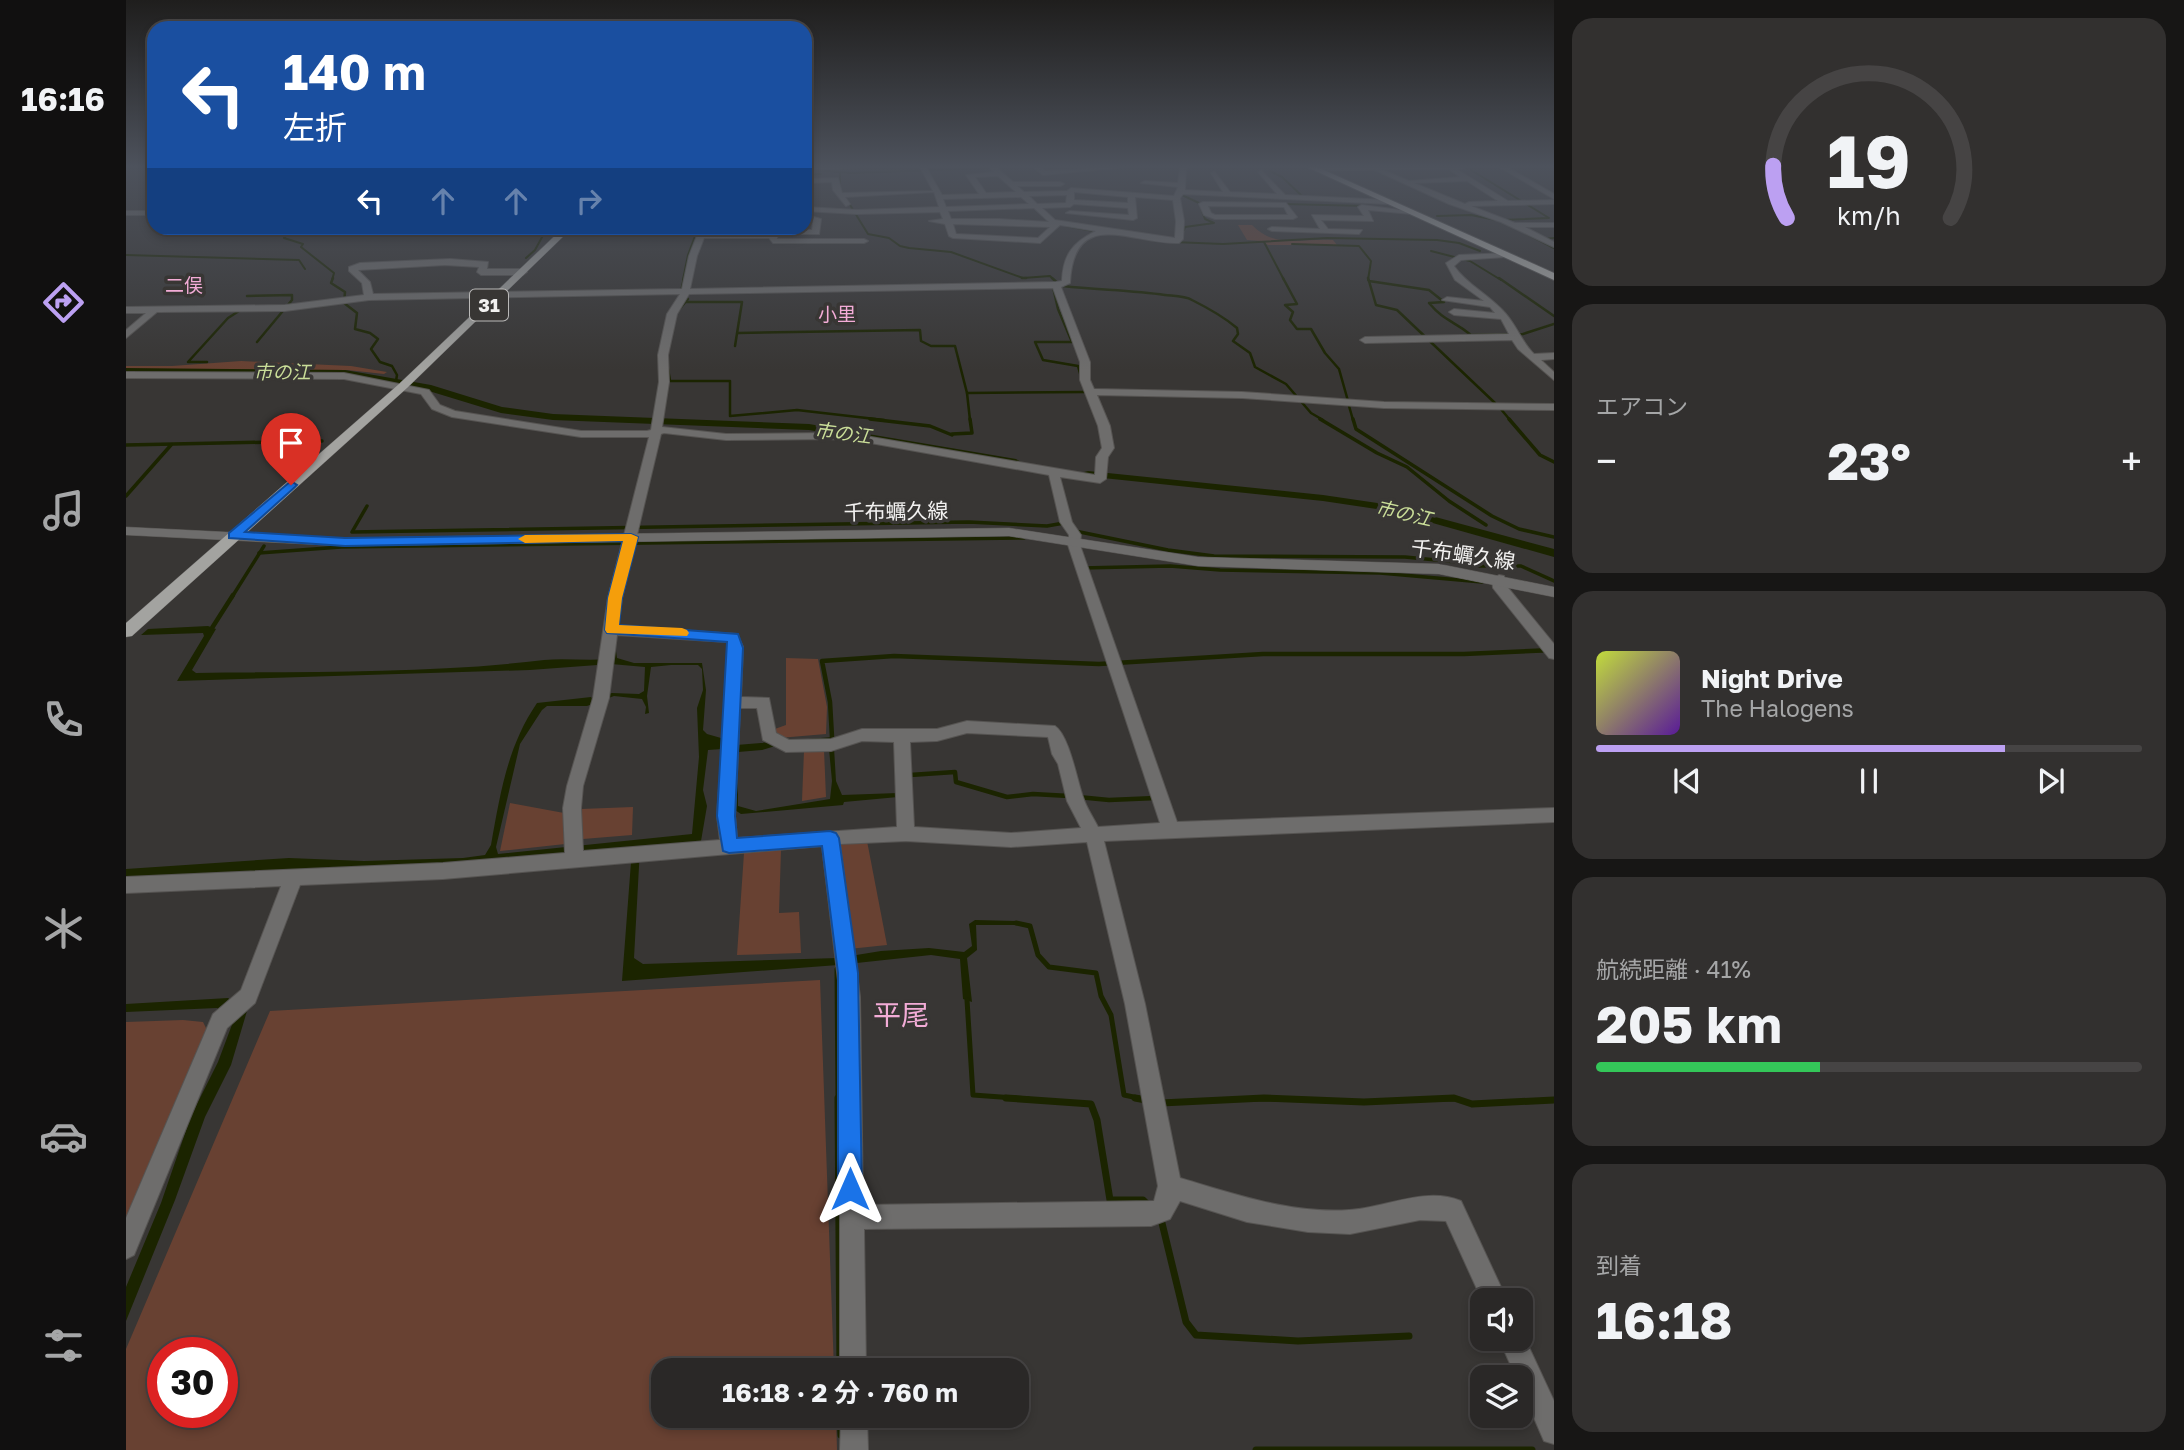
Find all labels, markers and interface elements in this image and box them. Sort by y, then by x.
text: 140 m [283,42,426,101]
icon: left [168,49,259,140]
text: 16:16 [21,80,105,118]
text: 左折 [283,108,347,146]
text: 19 [1827,118,1911,205]
icon: left [351,182,389,220]
icon: ahead [424,182,462,220]
icon: ahead [497,182,535,220]
icon: right [570,182,608,220]
text: km/h [1837,200,1901,231]
district label: 二俣 [165,273,203,296]
icon: directions [39,278,88,327]
road number: 31 [470,290,508,320]
district label: 小里 [818,302,856,325]
water label: 市の江 [253,360,312,383]
text: エアコン [1596,392,1688,420]
pin [261,413,321,485]
water label: 市の江 [813,418,875,448]
icon: arrive [272,424,310,462]
text: 23° [1827,429,1911,491]
text: − [1596,438,1617,483]
text: + [2121,438,2142,483]
icon: music [39,486,88,535]
water label: 市の江 [1374,495,1436,531]
street label: 千布蠣久線 [843,497,949,525]
street label: 千布蠣久線 [1409,534,1517,574]
text: Night Drive [1701,663,1843,694]
text: The Halogens [1701,694,1854,722]
icon: phone [39,695,88,744]
icon: previous [1668,762,1706,800]
icon: pause [1850,762,1888,800]
icon: next [2032,762,2070,800]
icon: climate [39,904,88,953]
text: 航続距離 · 41% [1596,955,1751,983]
text: 205 km [1596,992,1782,1054]
district label: 平尾 [873,998,929,1031]
icon: car [39,1112,88,1161]
position arrow [813,1152,887,1226]
text: 到着 [1596,1251,1642,1279]
map controls [1470,1288,1533,1428]
button: sound [1470,1288,1533,1351]
text: 16:18 [1596,1288,1733,1350]
icon: filters [39,1321,88,1370]
speed limit sign: 30 [147,1337,238,1428]
button: layers [1470,1365,1533,1428]
text: 16:18 · 2 分 · 760 m [722,1377,958,1408]

